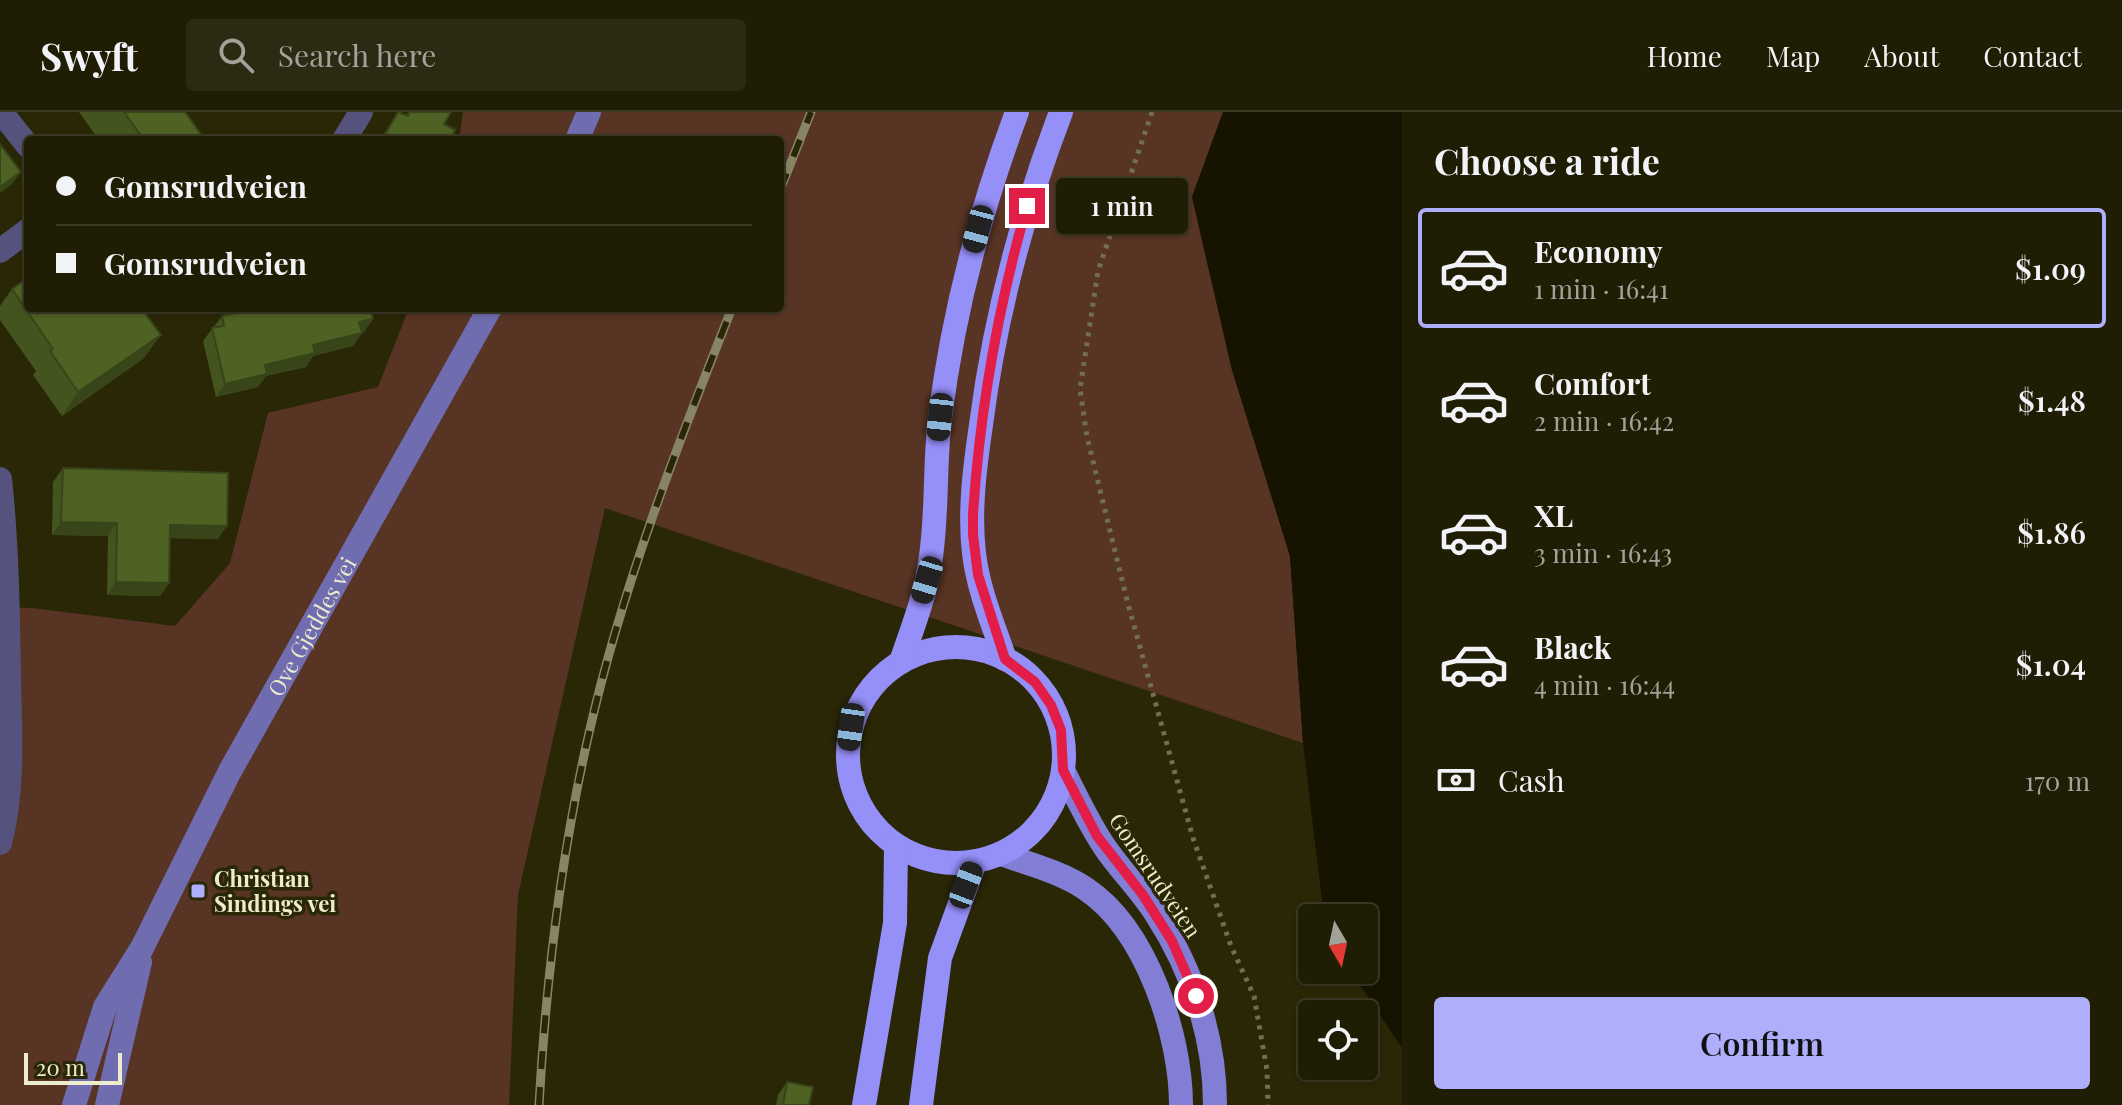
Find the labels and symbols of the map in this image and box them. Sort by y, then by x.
callout: 1 min [1055,178,1187,234]
route end [1009,188,1045,224]
car [960,203,996,255]
car [926,392,954,442]
street label: Ove Gjeddes vei [260,551,362,702]
car [909,554,945,606]
car [836,702,866,752]
street label: Gomsrudveien [1103,807,1209,943]
car [946,858,986,912]
place label: Christian Sindings vei [214,863,336,918]
marker: Christian Sindings vei [189,882,207,900]
north arrow [1298,904,1378,984]
route start [1178,978,1214,1014]
scale bar [24,1049,122,1085]

